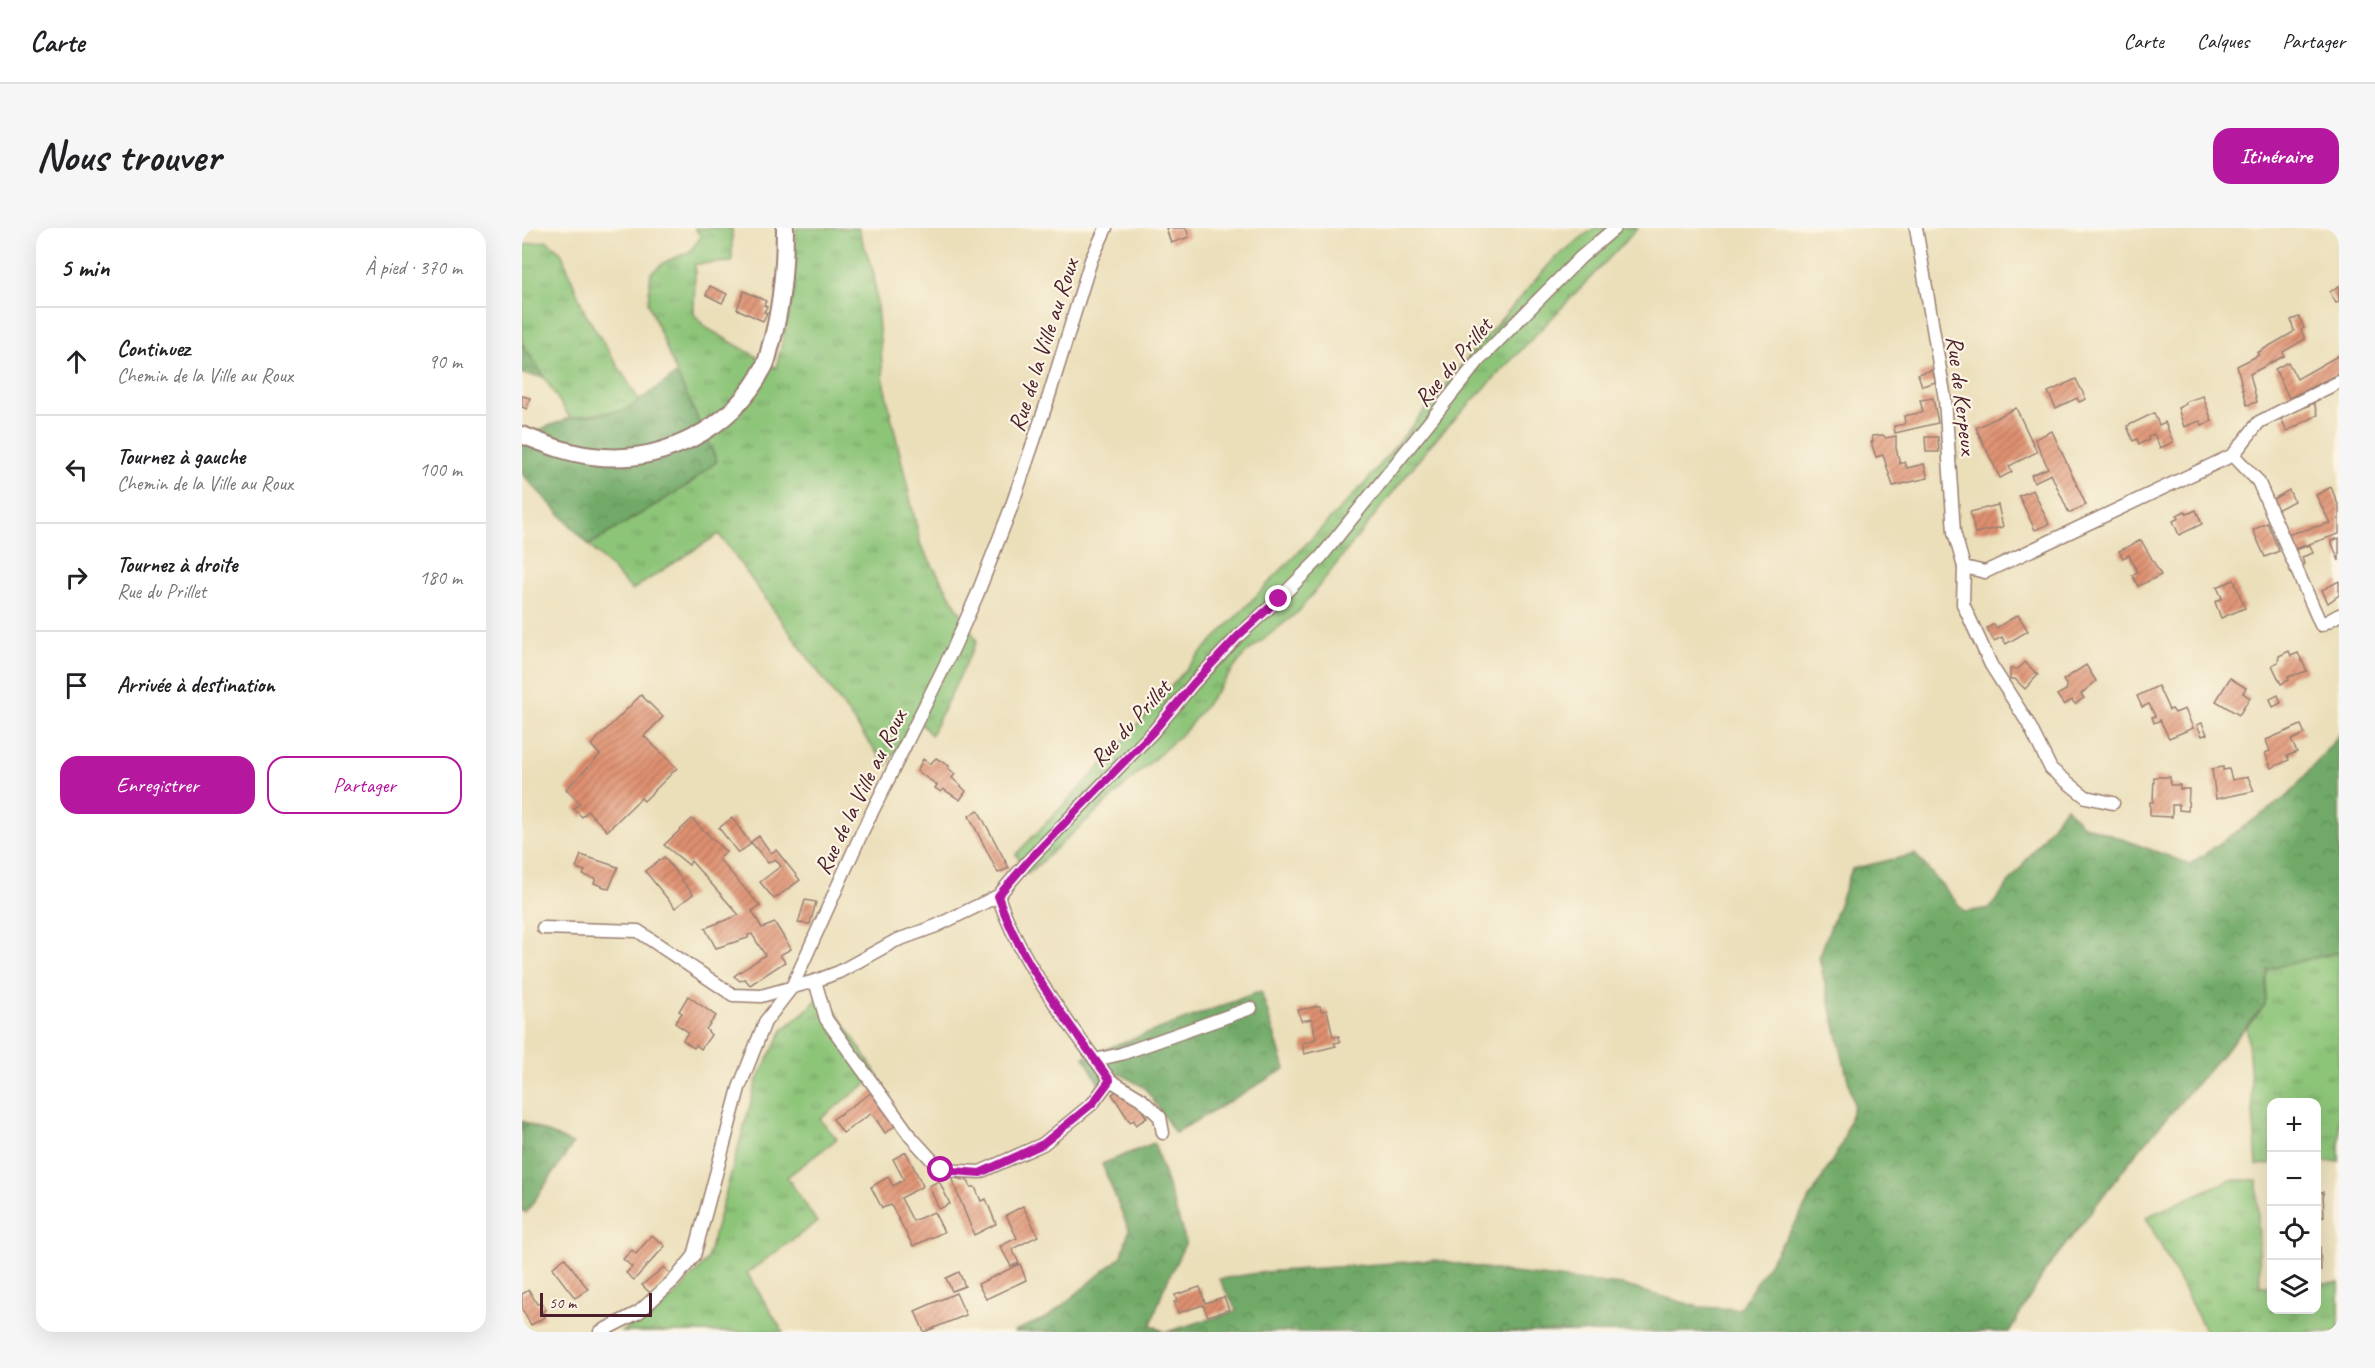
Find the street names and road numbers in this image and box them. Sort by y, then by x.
street label: Rue de la Ville au Roux [1001,253,1086,435]
street label: Rue du Prillet [1407,310,1500,413]
street label: Rue de Kerpeux [1940,334,1984,458]
street label: Rue du Prillet [1083,672,1178,773]
street label: Rue de la Ville au Roux [807,703,914,879]

